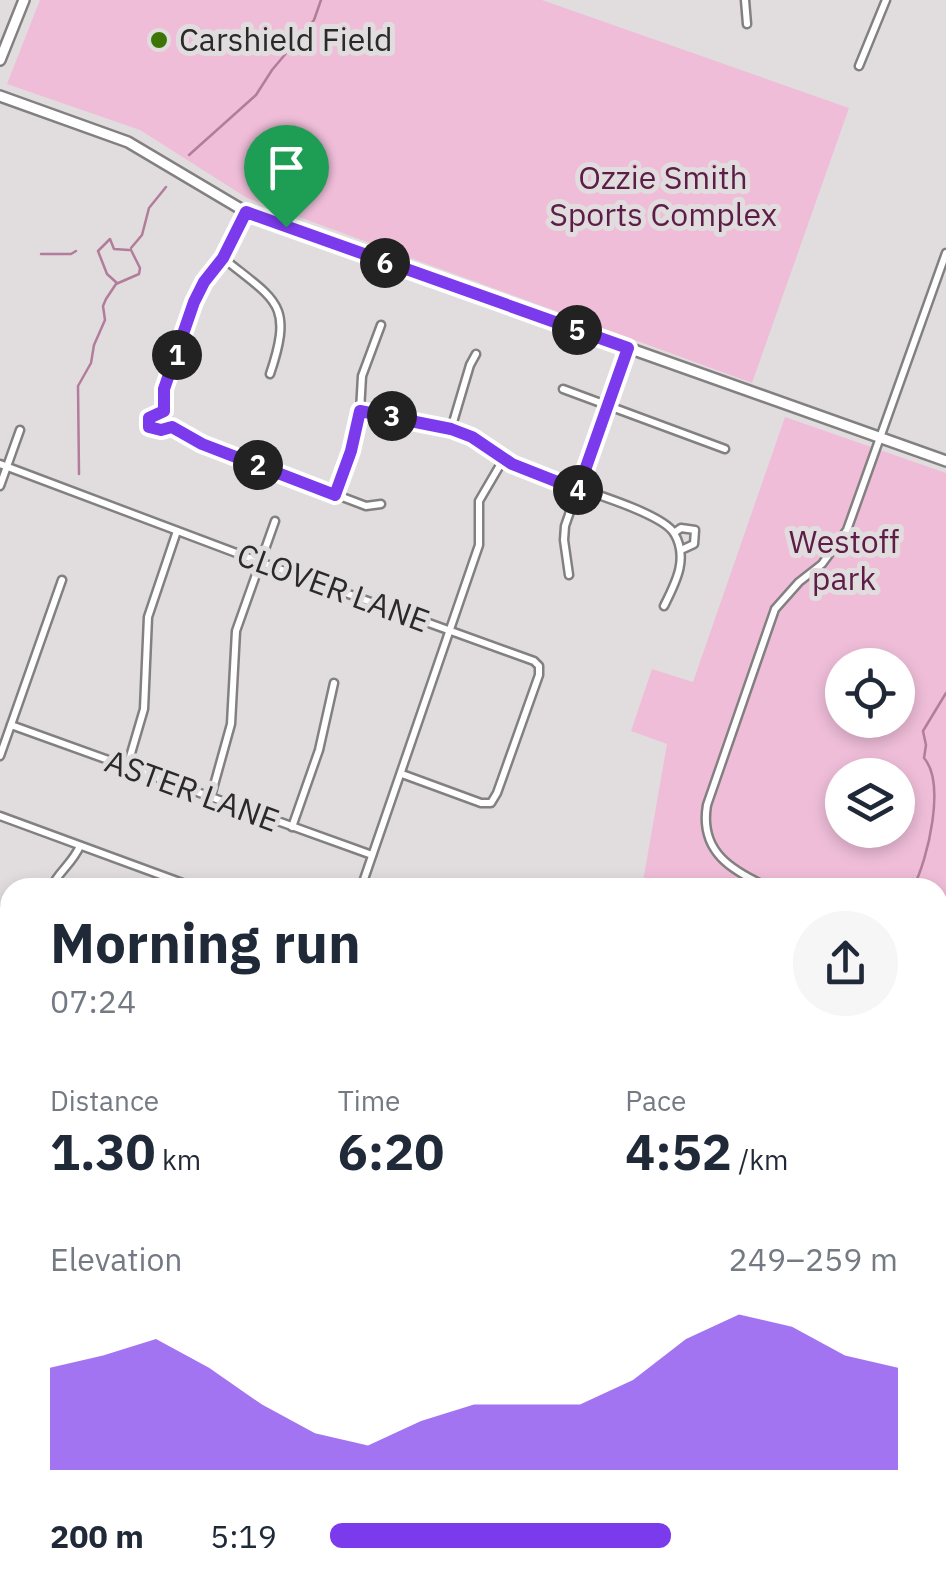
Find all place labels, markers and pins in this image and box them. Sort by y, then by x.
place label: Carshield Field [179,18,393,60]
marker: Carshield Field [148,29,170,51]
pin [244,125,329,228]
pin: 6 [360,238,410,288]
pin: 5 [552,305,602,355]
pin: 1 [152,330,202,380]
pin: 3 [367,391,417,441]
pin: 2 [233,440,283,490]
pin: 4 [553,465,603,515]

